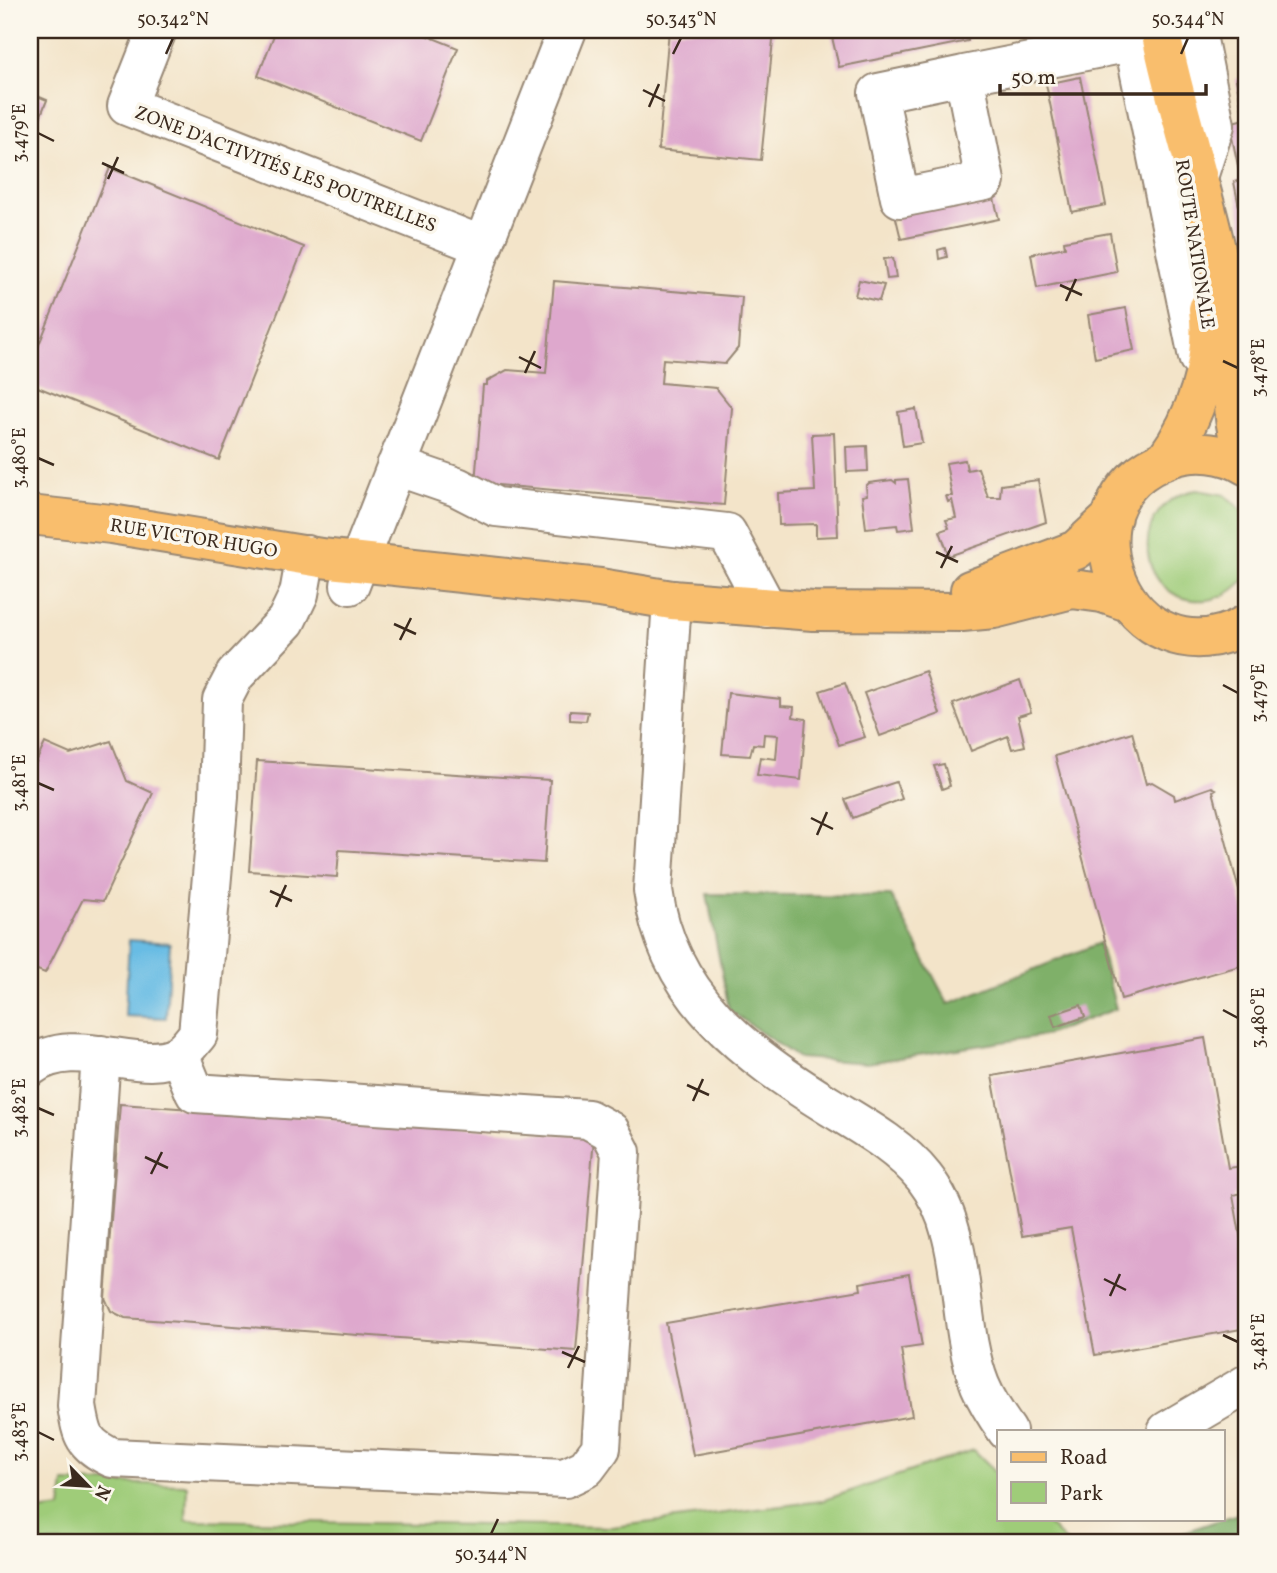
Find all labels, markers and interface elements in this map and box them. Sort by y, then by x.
text: 50.342°N [137,8,209,33]
text: 50.343°N [645,8,717,33]
text: 50.344°N [1152,8,1224,33]
scale bar [1000,52,1207,96]
text: 50 m [1011,64,1056,93]
street label: ZONE D'ACTIVITÉS LES POUTRELLES [131,100,440,240]
text: 3.479°E [8,103,33,163]
street label: ROUTE NATIONALE [1168,157,1220,331]
text: 3.478°E [1247,338,1272,398]
text: 3.480°E [8,427,33,489]
street label: RUE VICTOR HUGO [108,513,279,565]
text: 3.479°E [1247,663,1272,723]
text: 3.481°E [8,754,33,812]
text: 3.480°E [1247,987,1272,1049]
text: 3.482°E [8,1078,33,1138]
text: 3.481°E [1247,1313,1272,1371]
text: 3.483°E [8,1402,33,1462]
legend [997,1430,1224,1520]
text: Road [1060,1444,1107,1473]
north arrow [52,1450,122,1520]
text: Park [1060,1480,1103,1509]
text: N [87,1481,116,1504]
text: 50.344°N [455,1543,527,1568]

